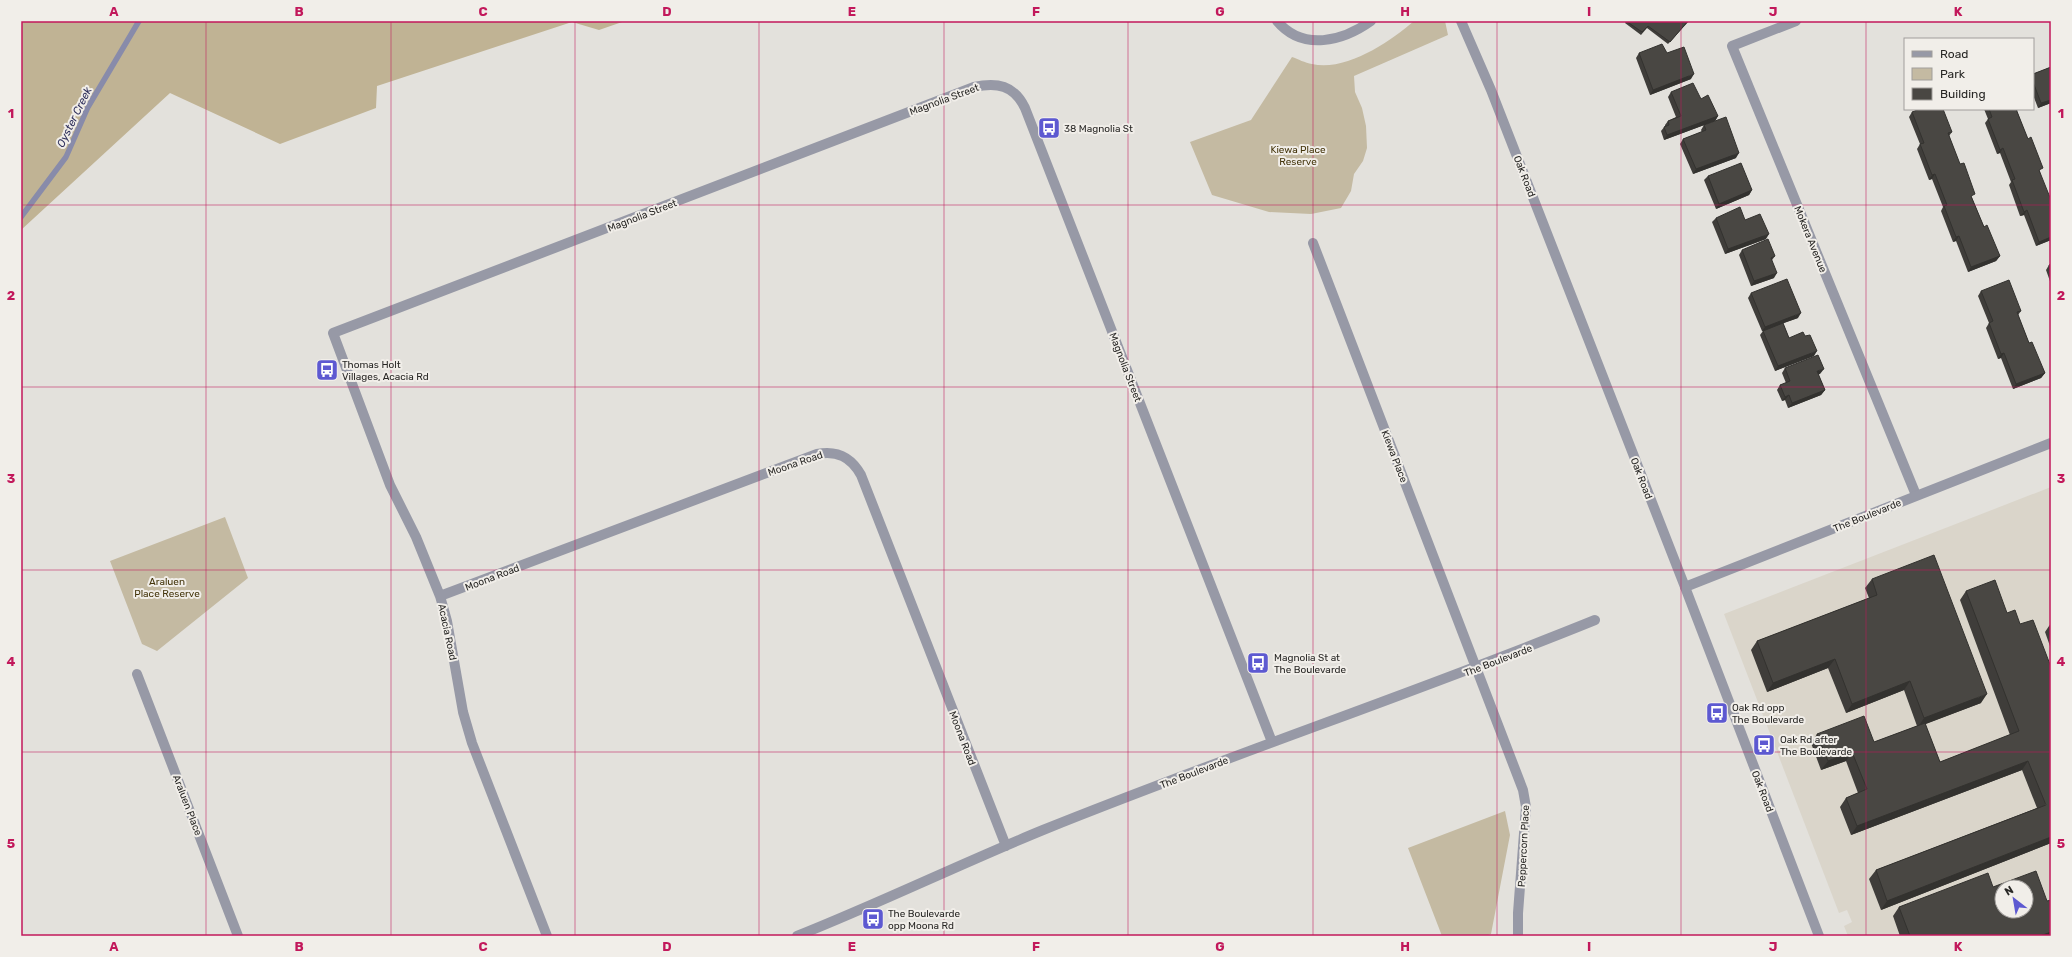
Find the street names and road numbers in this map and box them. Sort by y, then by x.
street label: Magnolia Street [908,82,981,118]
street label: Oak Road [1511,154,1537,199]
street label: Magnolia Street [606,197,679,235]
street label: Mokera Avenue [1791,204,1829,275]
street label: Magnolia Street [1106,331,1144,404]
street label: Kiewa Place [1379,428,1410,485]
street label: Moona Road [766,449,824,479]
street label: Oak Road [1628,456,1654,501]
street label: The Boulevarde [1832,497,1903,535]
street label: Moona Road [464,562,521,594]
street label: Acacia Road [435,603,459,662]
street label: The Boulevarde [1463,642,1535,679]
street label: Moona Road [946,710,978,767]
street label: The Boulevarde [1159,754,1231,791]
street label: Oak Road [1749,769,1775,814]
street label: Araluen Place [170,773,204,838]
street label: Peppercorn Place [1516,804,1532,887]

